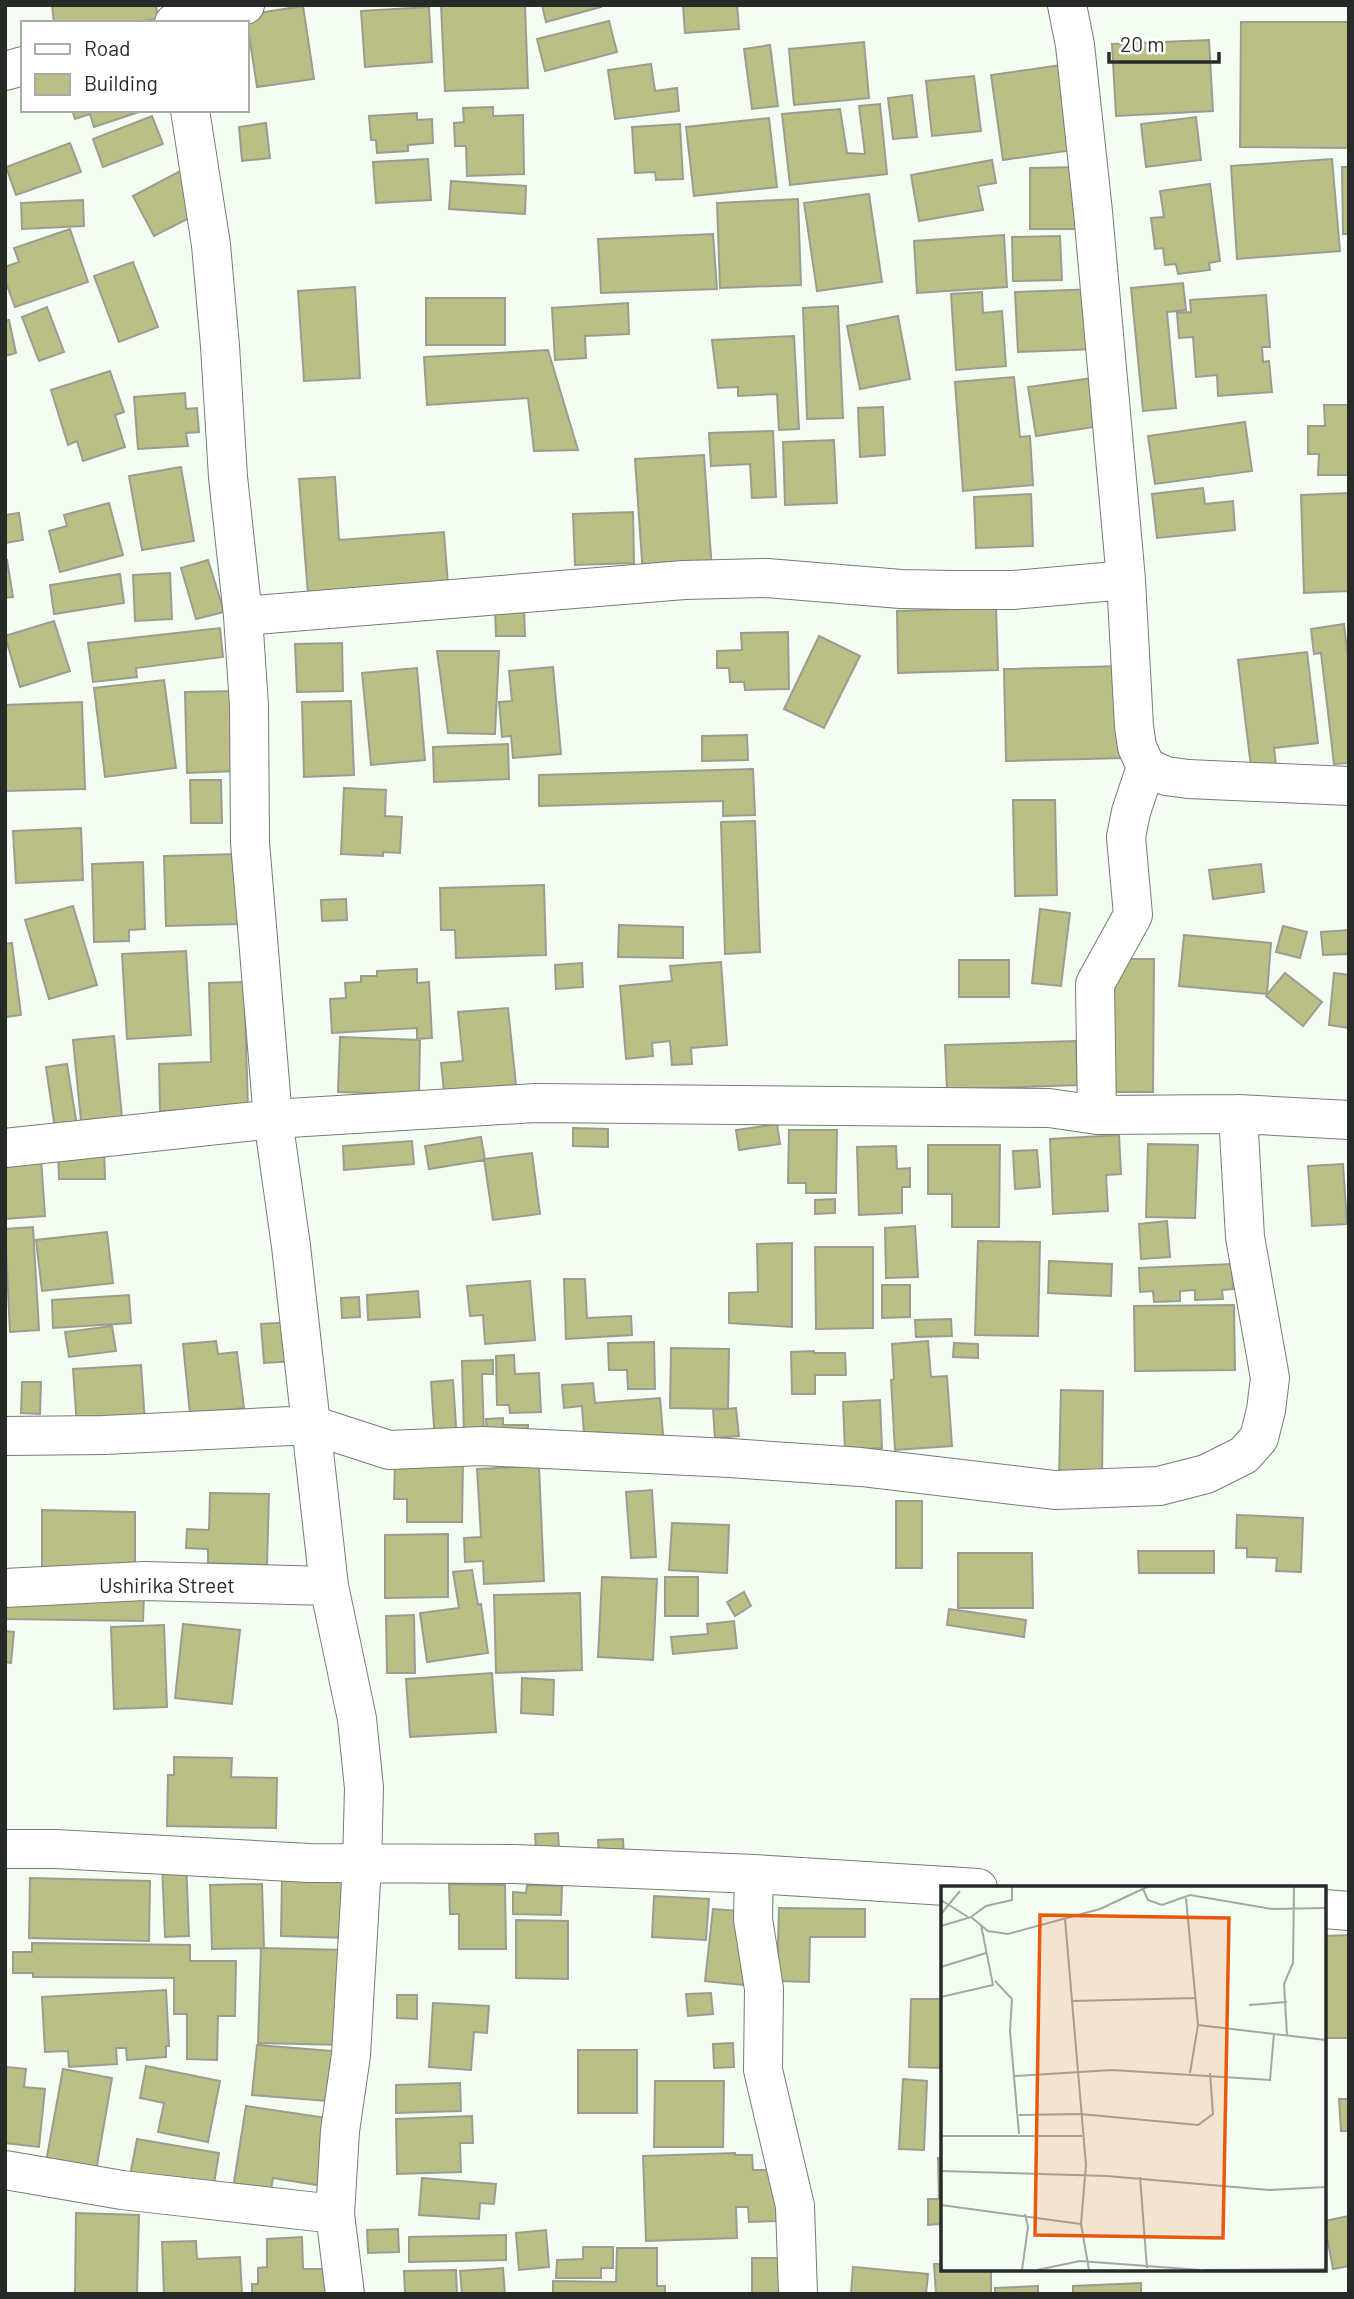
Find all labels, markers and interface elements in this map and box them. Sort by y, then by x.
legend [21,21,248,112]
scale bar [1109,21,1219,65]
text: 20 m [1120,31,1165,56]
text: Road [84,35,130,60]
text: Building [84,70,158,95]
street label: Ushirika Street [99,1572,235,1597]
inset map [941,1886,1326,2271]

